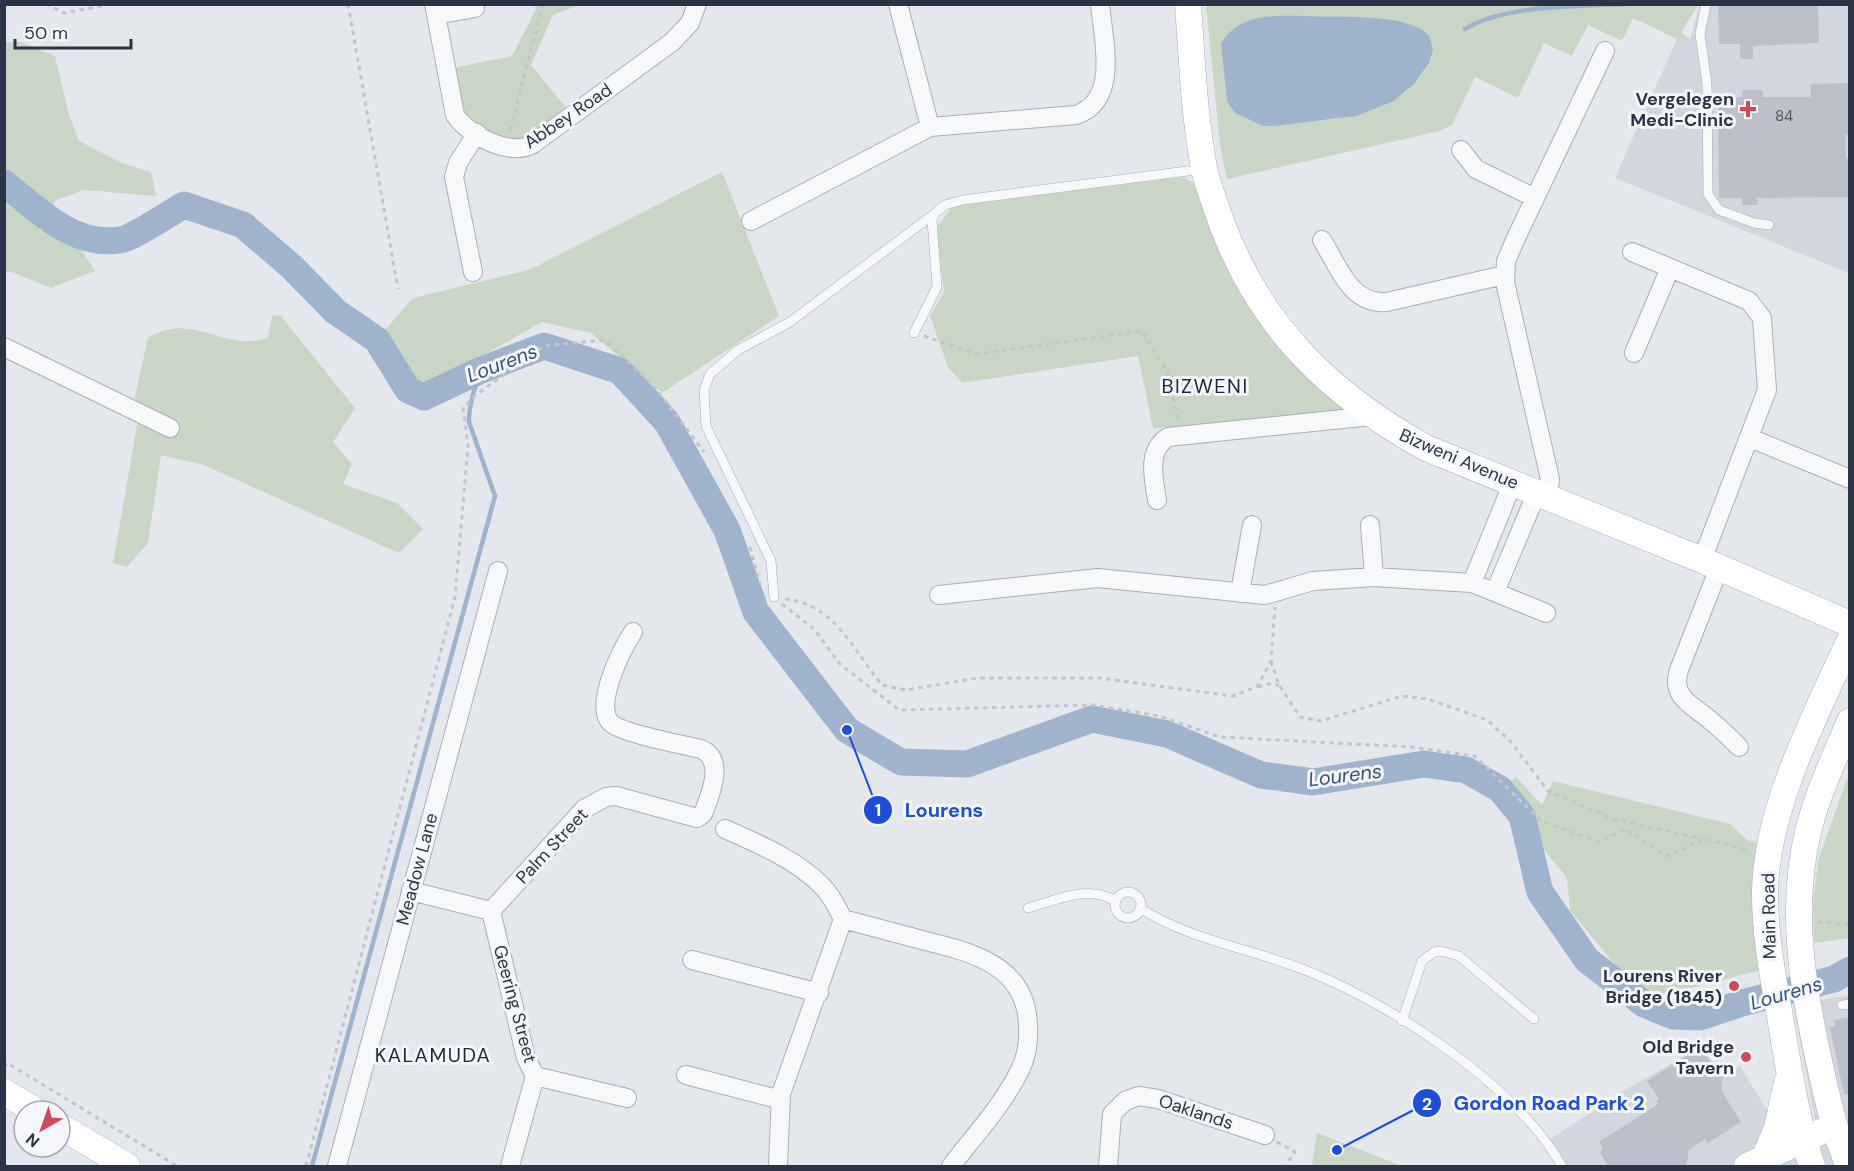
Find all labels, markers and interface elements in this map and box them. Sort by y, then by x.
scale bar [15,12,130,50]
text: 50 m [24,21,68,45]
street label: Abbey Road [519,78,617,154]
place label: Vergelegen Medi-Clinic [1630,87,1734,132]
marker: Vergelegen Medi-Clinic [1739,100,1757,118]
house number: 84 [1775,106,1793,126]
water label: Lourens [463,338,541,388]
district label: BIZWENI [1161,373,1249,399]
street label: Bizweni Avenue [1396,423,1522,495]
water label: Lourens [1307,758,1383,792]
callout: Lourens [863,791,995,829]
text: Lourens [905,797,983,823]
text: 1 [875,798,881,822]
street label: Palm Street [511,803,593,889]
street label: Meadow Lane [391,810,443,928]
street label: Main Road [1756,873,1782,959]
street label: Geering Street [488,942,542,1066]
place label: Lourens River Bridge (1845) [1603,964,1722,1009]
water label: Lourens [1747,970,1825,1016]
marker: Lourens River Bridge (1845) [1727,979,1741,993]
place label: Old Bridge Tavern [1642,1035,1734,1080]
district label: KALAMUDA [375,1042,491,1068]
marker: Old Bridge Tavern [1739,1050,1753,1064]
callout: Gordon Road Park 2 [1412,1084,1657,1122]
street label: Oaklands [1156,1089,1236,1135]
text: Gordon Road Park 2 [1453,1090,1645,1116]
text: 2 [1422,1092,1432,1116]
north arrow [12,1099,72,1159]
text: N [21,1128,44,1152]

